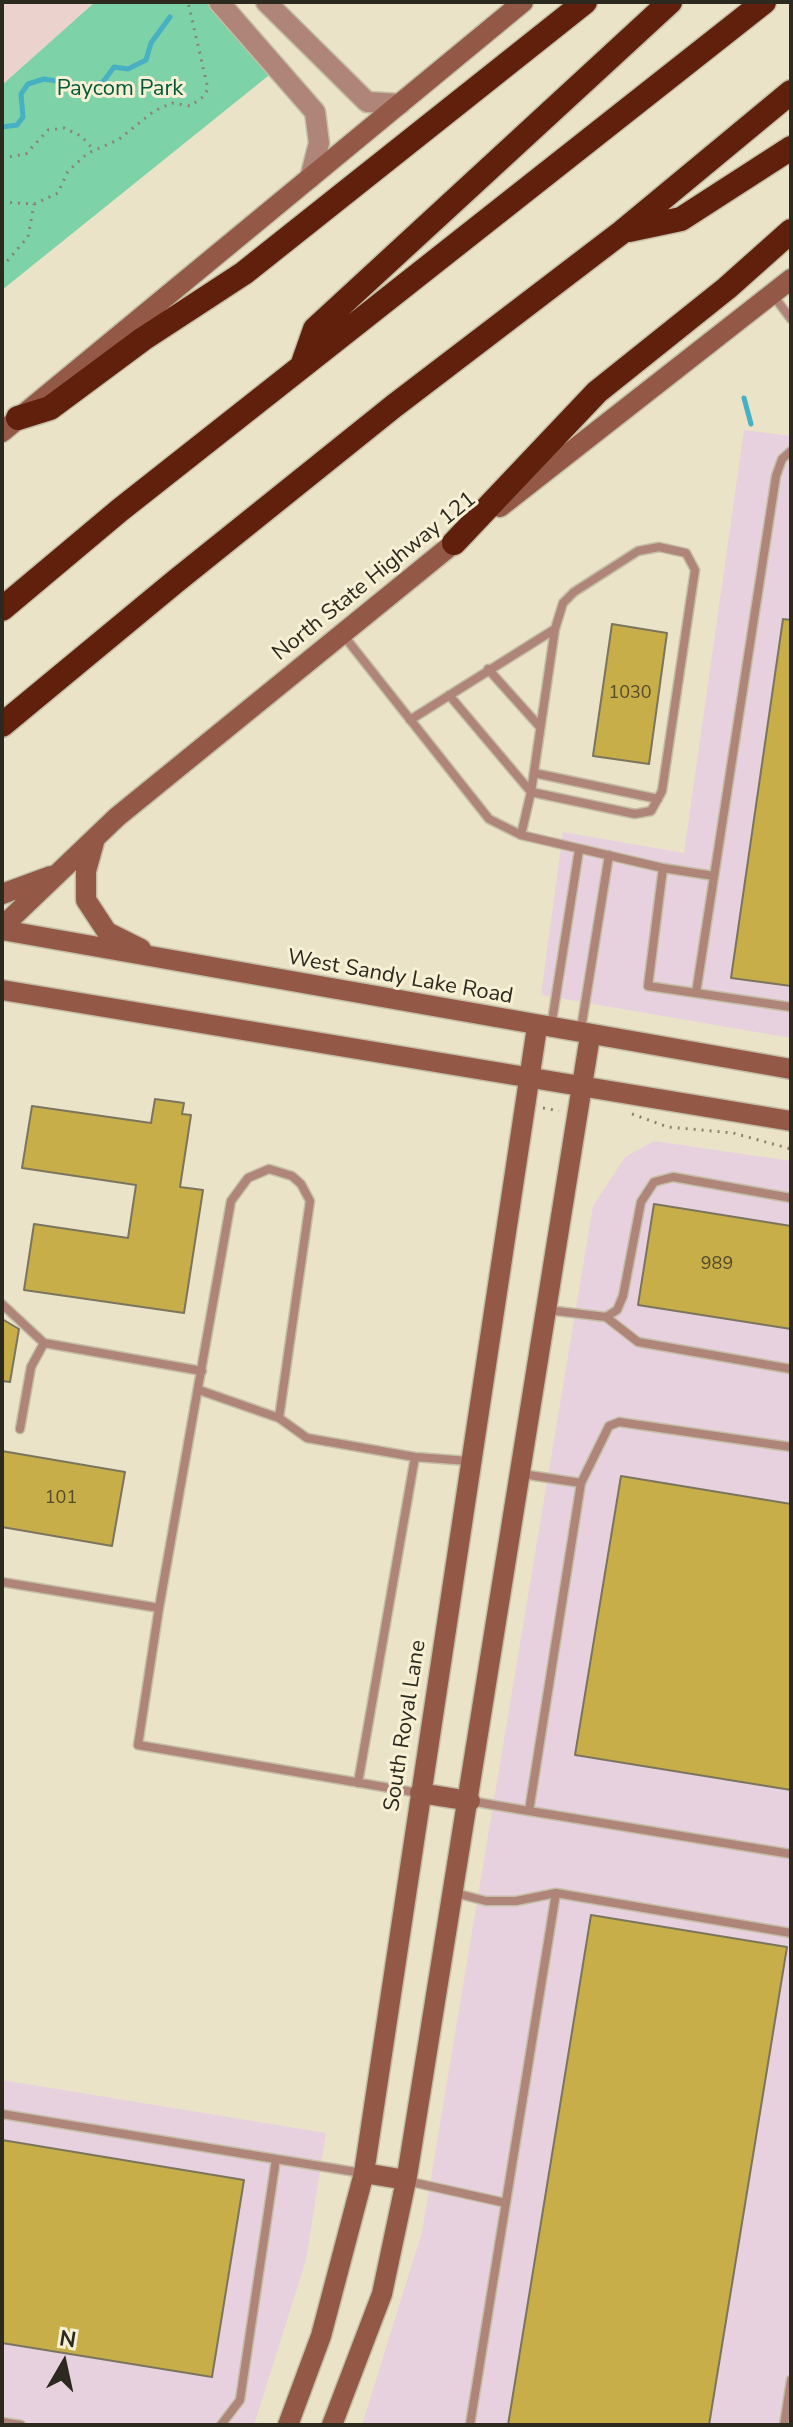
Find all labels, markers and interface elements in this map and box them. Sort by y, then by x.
park label: Paycom Park [57,77,183,103]
street label: North State Highway 121 [268,487,482,667]
house number: 1030 [608,683,652,705]
street label: West Sandy Lake Road [285,945,515,1011]
house number: 989 [701,1254,733,1276]
house number: 101 [45,1488,77,1510]
street label: South Royal Lane [379,1638,433,1814]
north arrow [24,2323,104,2403]
text: N [57,2323,78,2355]

